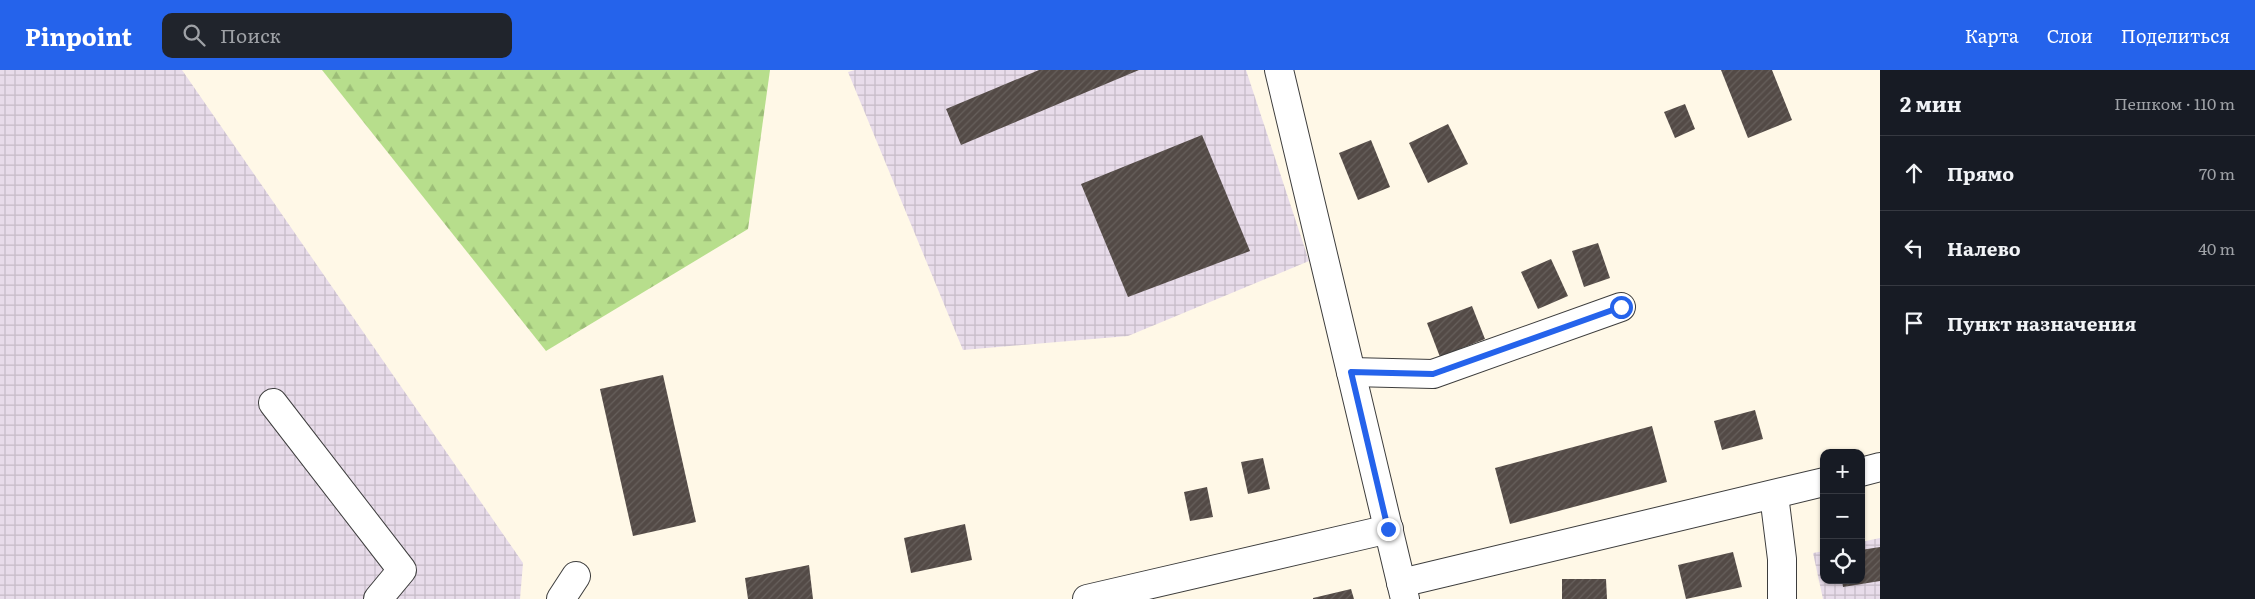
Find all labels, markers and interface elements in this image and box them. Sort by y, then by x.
search box [162,13,512,58]
text: Pinpoint [25,18,132,53]
icon: search [180,21,208,49]
text: Поиск [220,21,281,49]
text: Карта [1965,22,2019,49]
text: Слои [2047,22,2093,49]
text: Поделиться [2121,22,2230,49]
text: 2 мин [1900,87,1962,118]
text: Пешком · 110 m [2114,91,2235,115]
icon: ahead [1900,159,1928,187]
text: Прямо [1947,159,2014,187]
text: 70 m [2199,161,2235,185]
icon: left [1900,234,1928,262]
text: Налево [1947,234,2021,262]
text: 40 m [2198,236,2235,260]
route start [1610,296,1633,319]
icon: arrive [1900,309,1928,337]
text: Пункт назначения [1947,309,2136,337]
map controls [1820,449,1865,584]
button: + [1820,449,1865,494]
button: − [1820,494,1865,539]
route end [1377,518,1400,541]
button: locate [1820,539,1865,584]

